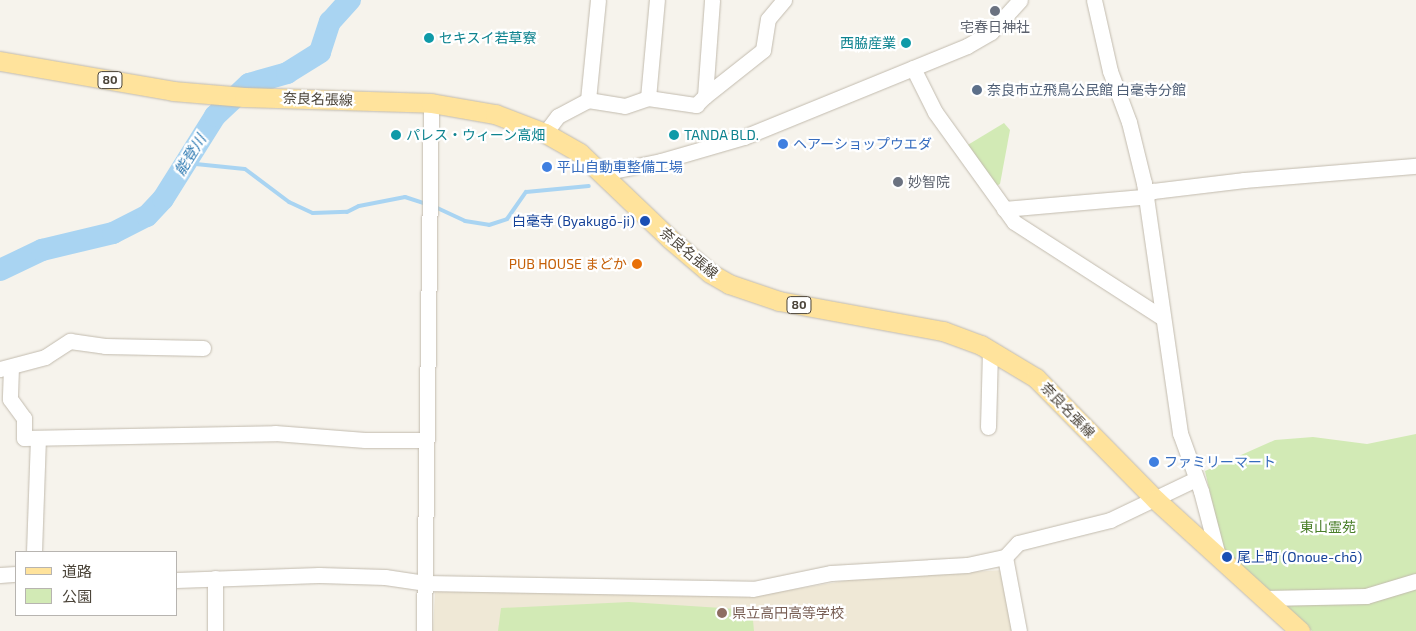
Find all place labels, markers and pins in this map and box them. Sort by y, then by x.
marker: 宅春日神社 [989,5,1001,17]
place label: 宅春日神社 [960,19,1030,35]
place label: セキスイ若草寮 [439,30,537,46]
marker: セキスイ若草寮 [423,32,435,44]
place label: 西脇産業 [840,35,896,51]
marker: 西脇産業 [900,37,912,49]
place label: 奈良市立飛鳥公民館 白毫寺分館 [987,82,1186,98]
marker: 奈良市立飛鳥公民館 白毫寺分館 [971,84,983,96]
place label: パレス・ウィーン高畑 [406,127,546,143]
place label: TANDA BLD. [684,127,759,143]
marker: パレス・ウィーン高畑 [390,129,402,141]
marker: TANDA BLD. [668,129,680,141]
place label: ヘアーショップウエダ [793,136,932,152]
marker: ヘアーショップウエダ [777,138,789,150]
place label: 平山自動車整備工場 [557,159,683,175]
marker: 平山自動車整備工場 [541,161,553,173]
place label: 妙智院 [908,174,950,190]
marker: 妙智院 [892,176,904,188]
place label: 白毫寺 (Byakugō-ji) [513,213,635,229]
marker: 白毫寺 (Byakugō-ji) [639,215,651,227]
place label: PUB HOUSE まどか [509,256,627,272]
marker: PUB HOUSE まどか [631,258,643,270]
place label: ファミリーマート [1164,454,1276,470]
marker: ファミリーマート [1148,456,1160,468]
place label: 尾上町 (Onoue-chō) [1237,549,1361,565]
marker: 尾上町 (Onoue-chō) [1221,551,1233,563]
place label: 県立高円高等学校 [732,605,844,621]
marker: 県立高円高等学校 [716,607,728,619]

